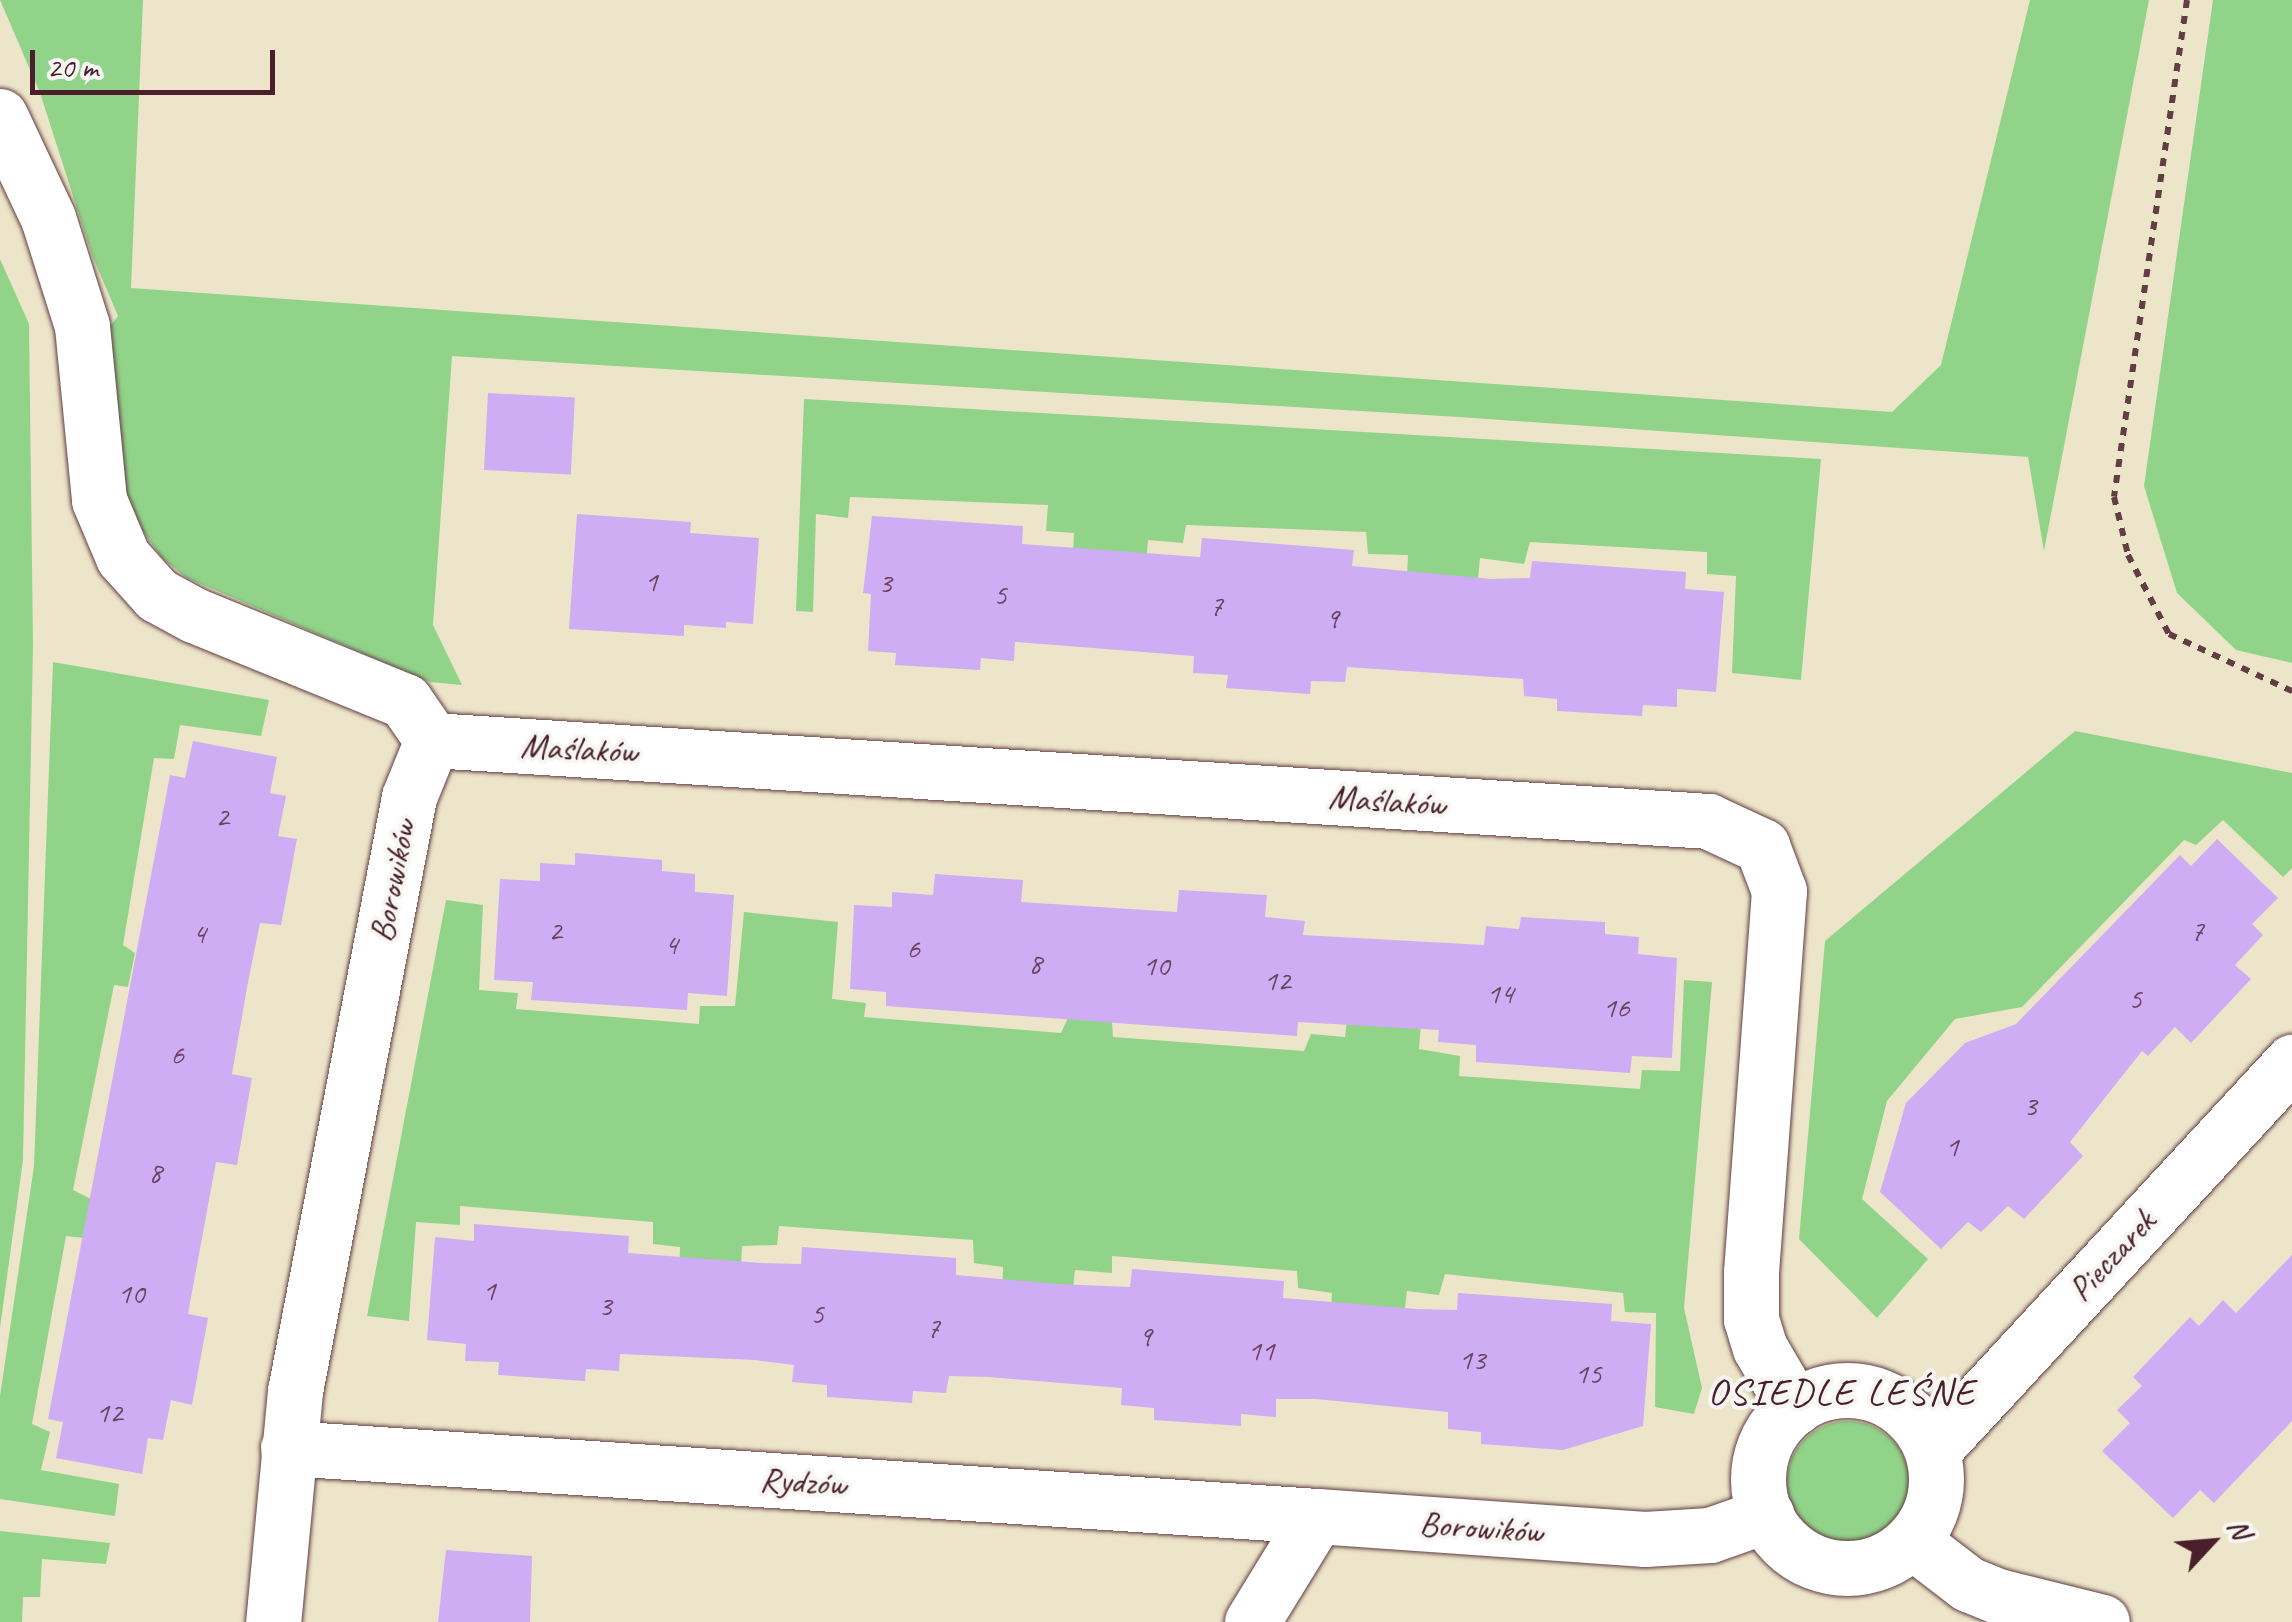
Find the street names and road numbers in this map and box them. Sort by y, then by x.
street label: Maślaków [520,725,638,773]
street label: Maślaków [1327,776,1447,826]
street label: Borowików [361,816,425,946]
street label: Pieczarek [2059,1202,2165,1310]
street label: Rydzów [758,1458,848,1506]
street label: Borowików [1418,1503,1544,1553]

